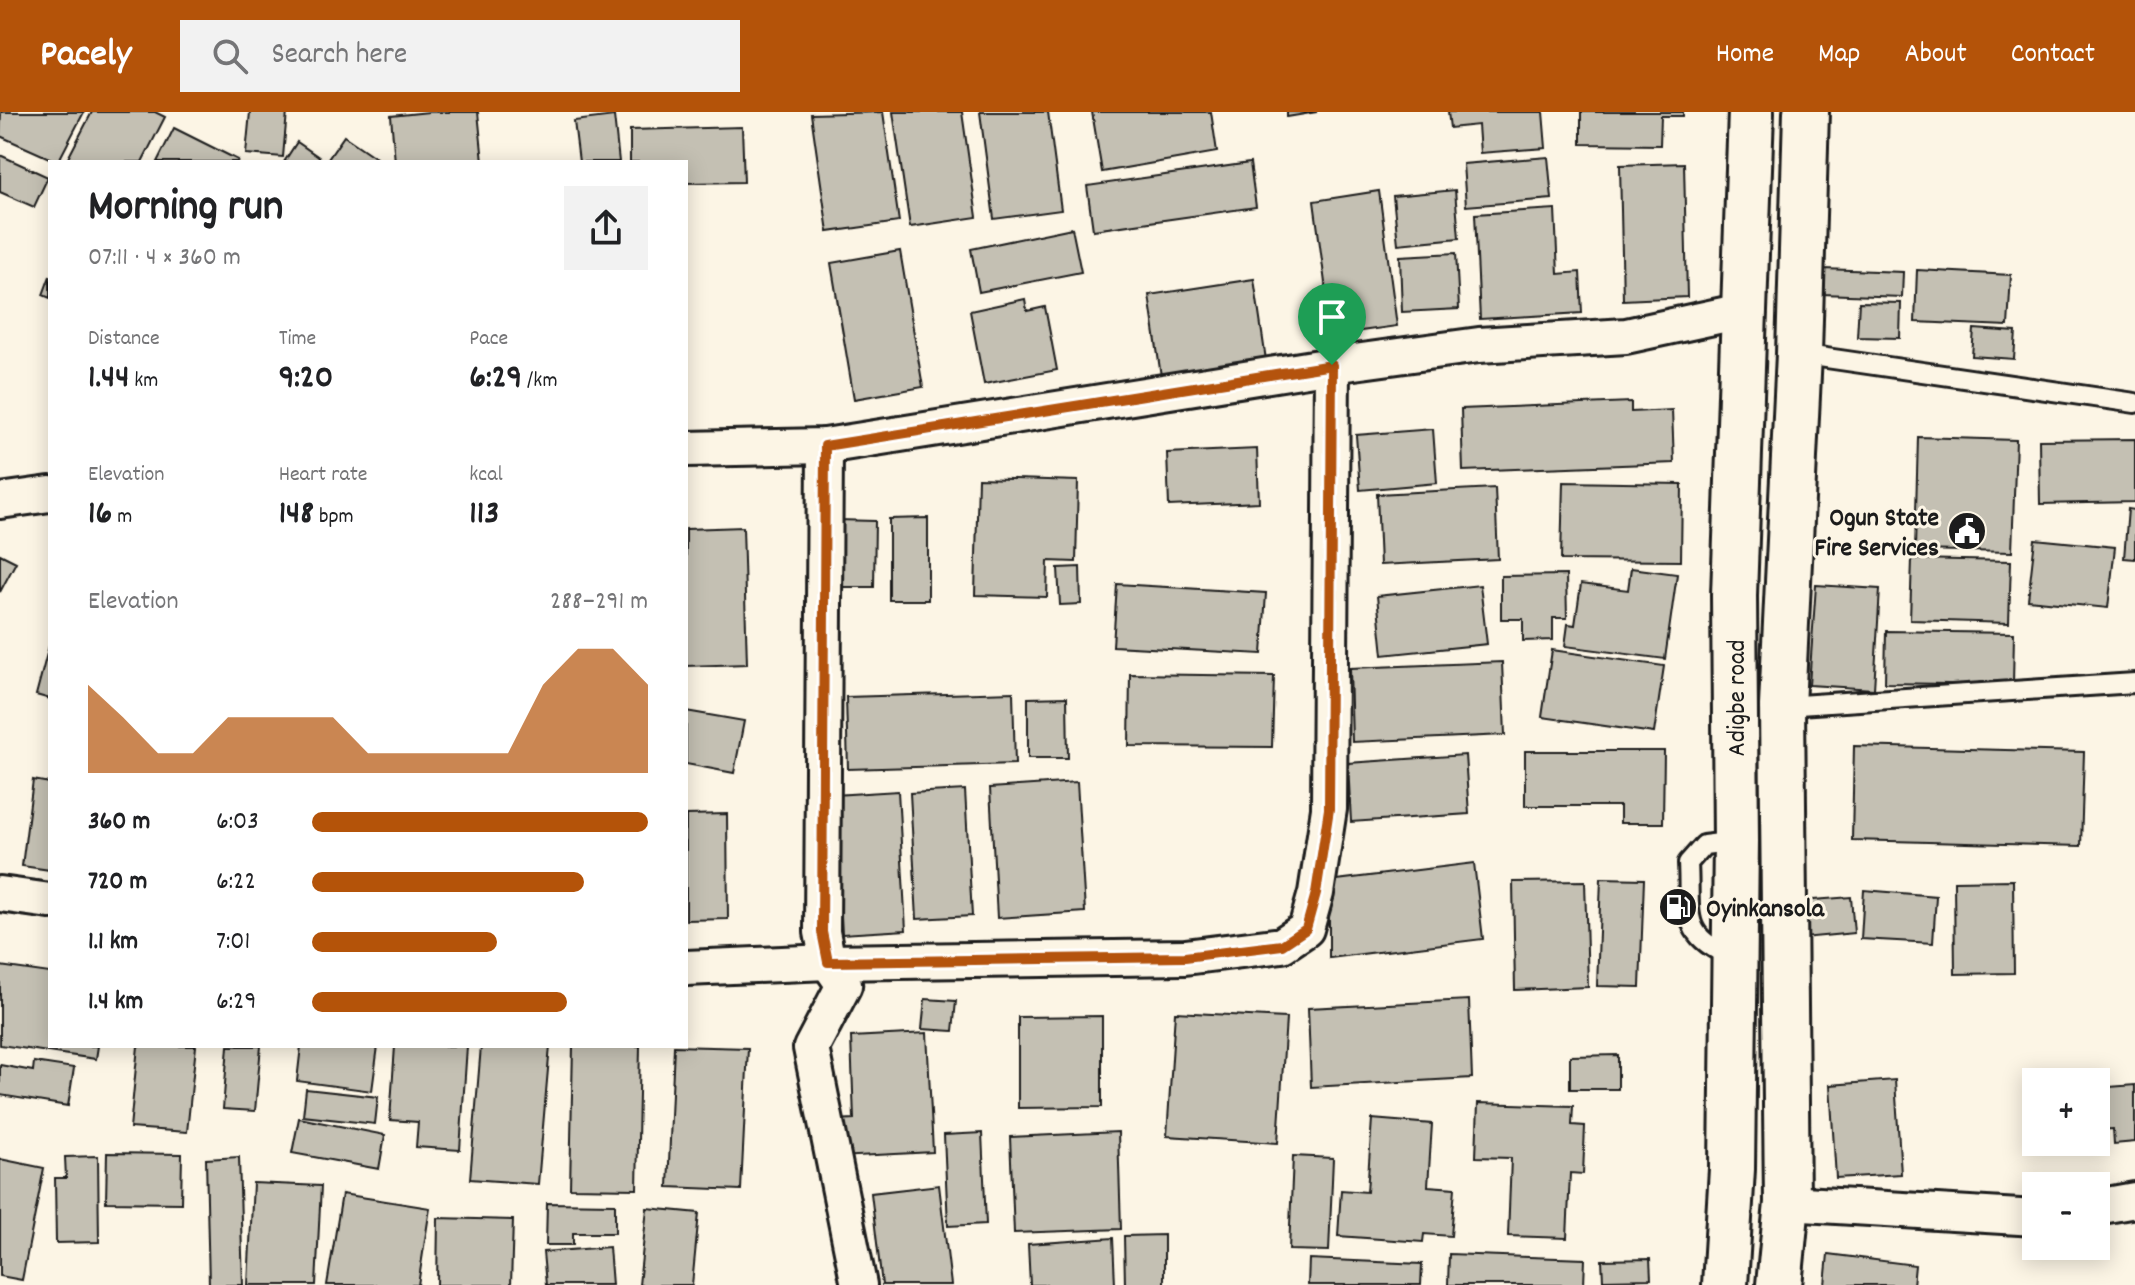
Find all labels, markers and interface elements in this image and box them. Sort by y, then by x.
search box [180,20,740,92]
text: Pacely [40,29,132,84]
icon: search [208,34,252,78]
text: Search here [272,35,407,78]
text: Home [1716,36,1774,76]
text: Map [1818,36,1860,76]
text: About [1904,36,1967,76]
text: Contact [2011,36,2095,76]
text: Morning run [88,178,283,241]
button: share [564,186,648,270]
text: 07:11 · 4 × 360 m [88,240,241,277]
pin [1298,283,1366,365]
icon: arrive [1310,295,1354,339]
text: Distance [88,324,160,355]
text: Time [279,324,316,355]
text: Pace [469,324,508,355]
text: 1.44 [88,355,129,404]
text: 9:20 [279,355,333,404]
text: 6:29 [469,355,522,404]
text: km [129,366,159,397]
text: /km [522,366,558,397]
text: Elevation [88,460,165,491]
text: Heart rate [279,460,368,491]
text: kcal [469,460,503,491]
text: 16 [88,491,112,540]
text: 148 [279,491,314,540]
text: 113 [469,491,499,540]
place label: Ogun State Fire Services [1815,501,1939,568]
text: m [112,502,132,533]
text: bpm [314,502,354,533]
public building icon: Ogun State Fire Services [1946,510,1988,552]
text: Elevation [88,584,178,621]
text: 288–291 m [550,584,648,621]
street label: Adigbe road [1720,640,1757,756]
text: 360 m [88,804,150,841]
text: 6:03 [216,804,259,841]
text: 720 m [88,864,147,901]
text: 6:22 [216,864,256,901]
fuel station icon: Oyinkansola [1657,886,1699,928]
place label: Oyinkansola [1706,892,1825,929]
text: 1.1 km [88,924,138,961]
text: 7:01 [216,924,250,961]
text: 1.4 km [88,984,143,1021]
text: 6:29 [216,984,256,1021]
map controls [2022,1068,2110,1260]
button: + [2022,1068,2110,1156]
button: − [2022,1172,2110,1260]

